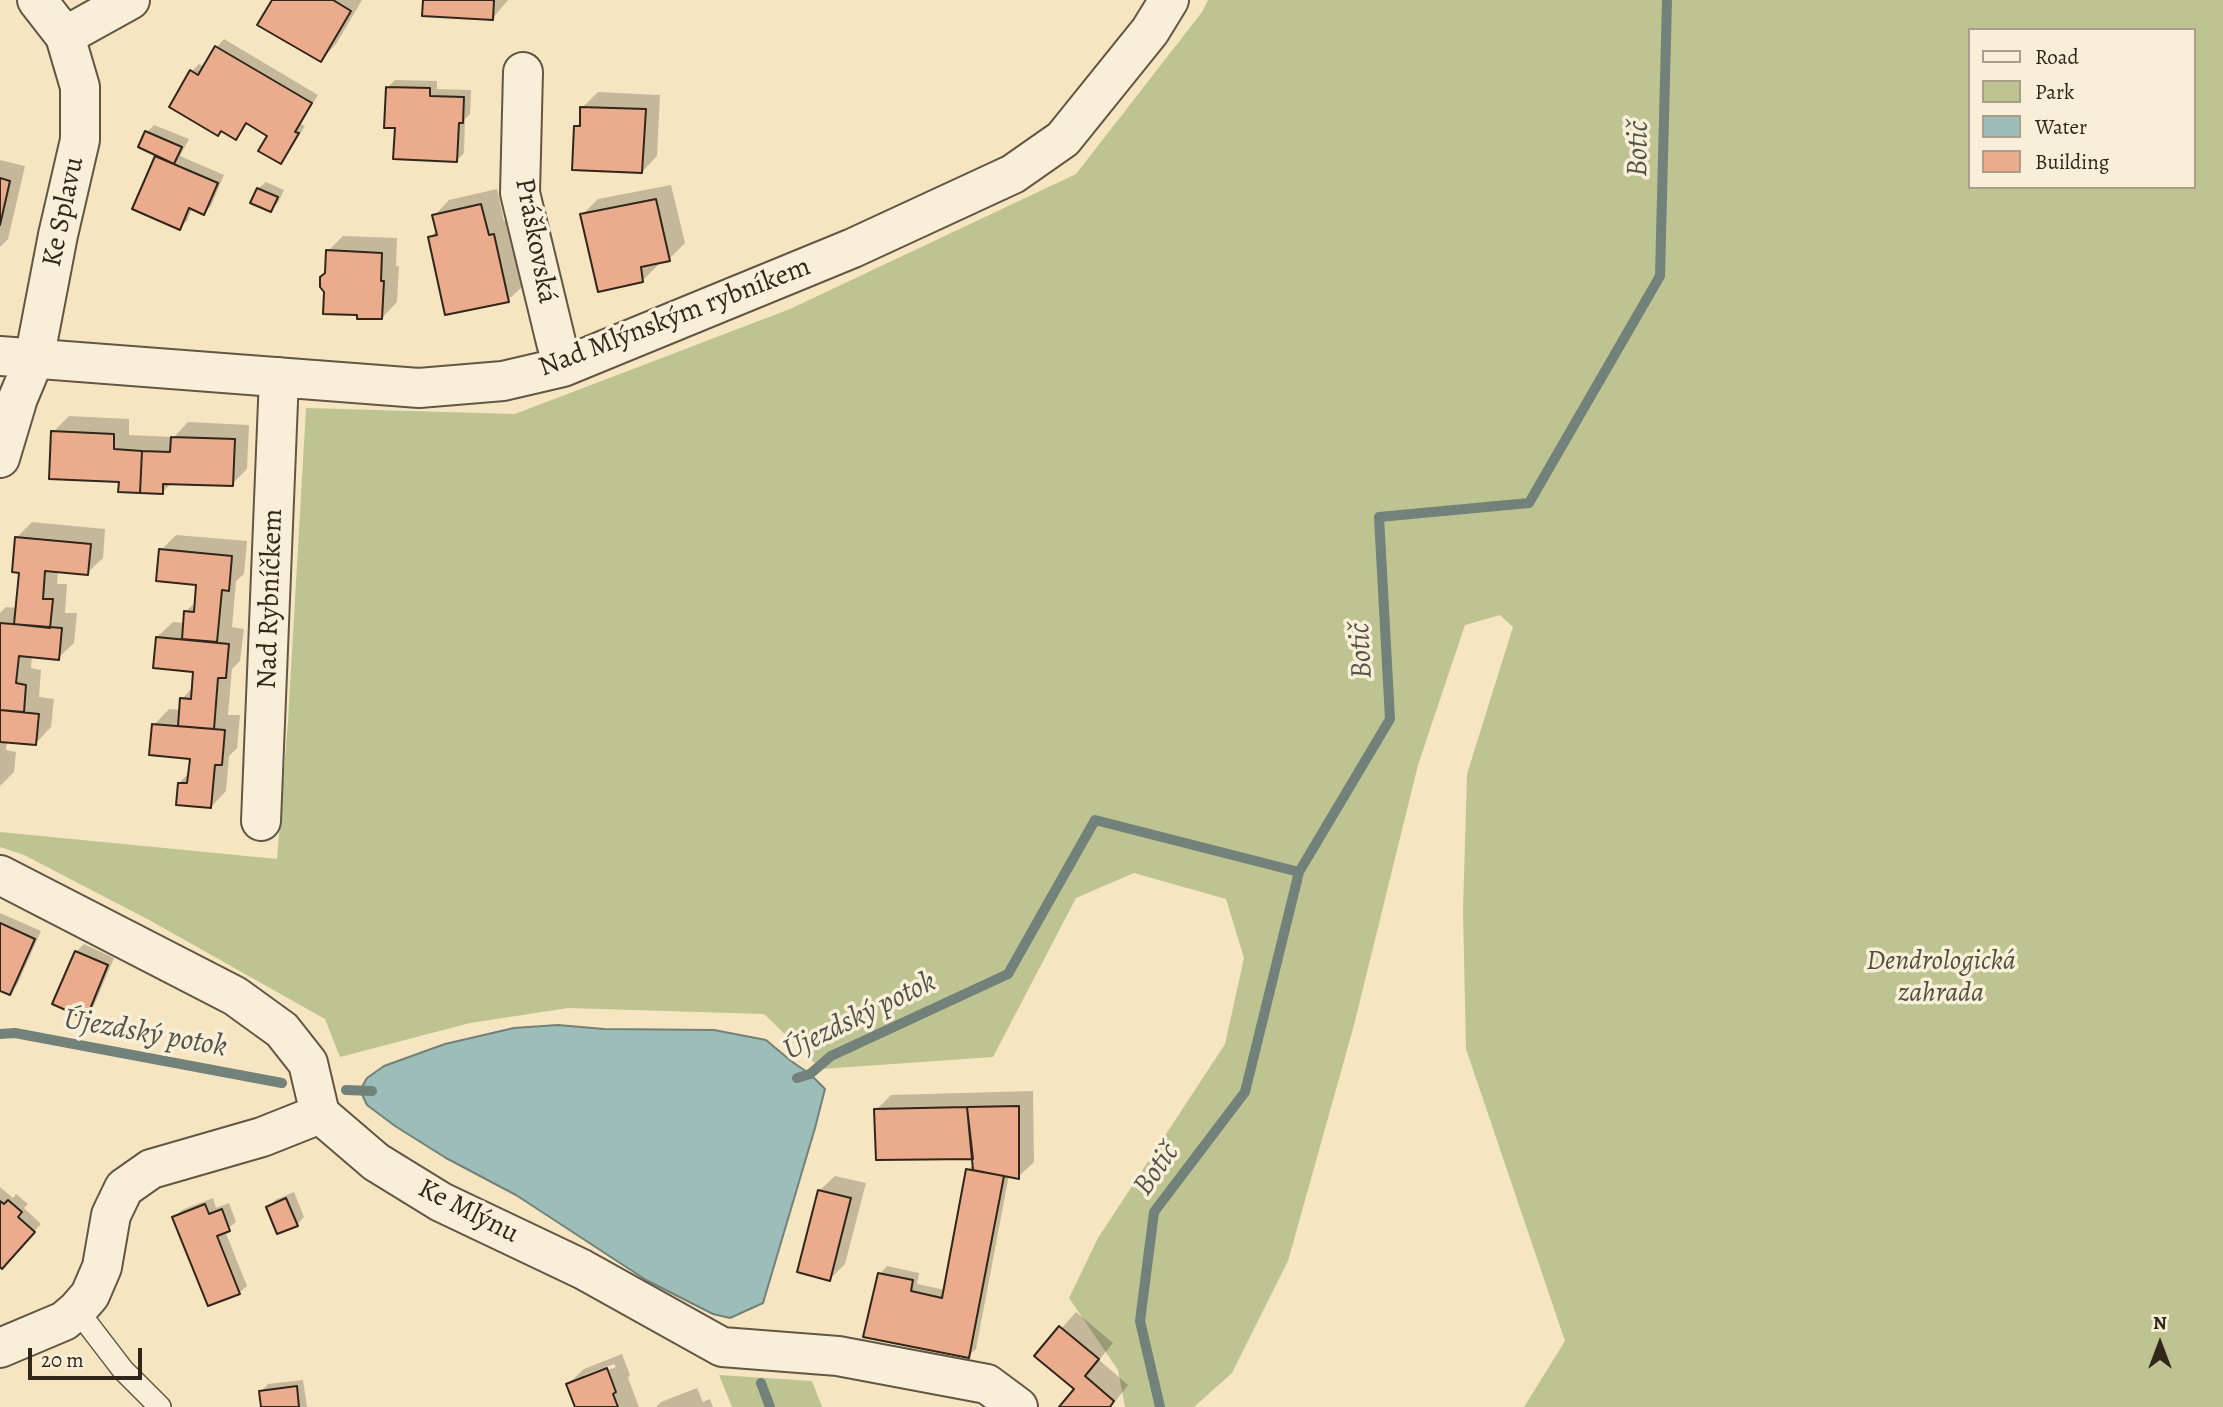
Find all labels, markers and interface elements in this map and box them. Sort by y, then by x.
legend [1968,28,2195,189]
text: Road [2035,43,2079,71]
text: Park [2035,78,2074,106]
text: Water [2035,113,2087,141]
water label: Botič [1621,121,1657,177]
text: Building [2035,148,2109,176]
street label: Ke Splavu [36,154,92,270]
street label: Práškovská [506,176,564,306]
street label: Nad Mlýnským rybníkem [534,251,816,385]
street label: Nad Rybníčkem [251,508,291,690]
water label: Botič [1343,622,1381,680]
park label: Dendrologická zahrada [1866,945,2016,1011]
water label: Újezdský potok [778,965,942,1069]
water label: Újezdský potok [61,1002,229,1066]
water label: Botič [1126,1137,1188,1203]
street label: Ke Mlýnu [412,1172,524,1252]
north arrow [2125,1309,2195,1379]
text: N [2153,1310,2167,1336]
scale bar [32,1334,145,1378]
text: 20 m [41,1346,84,1374]

